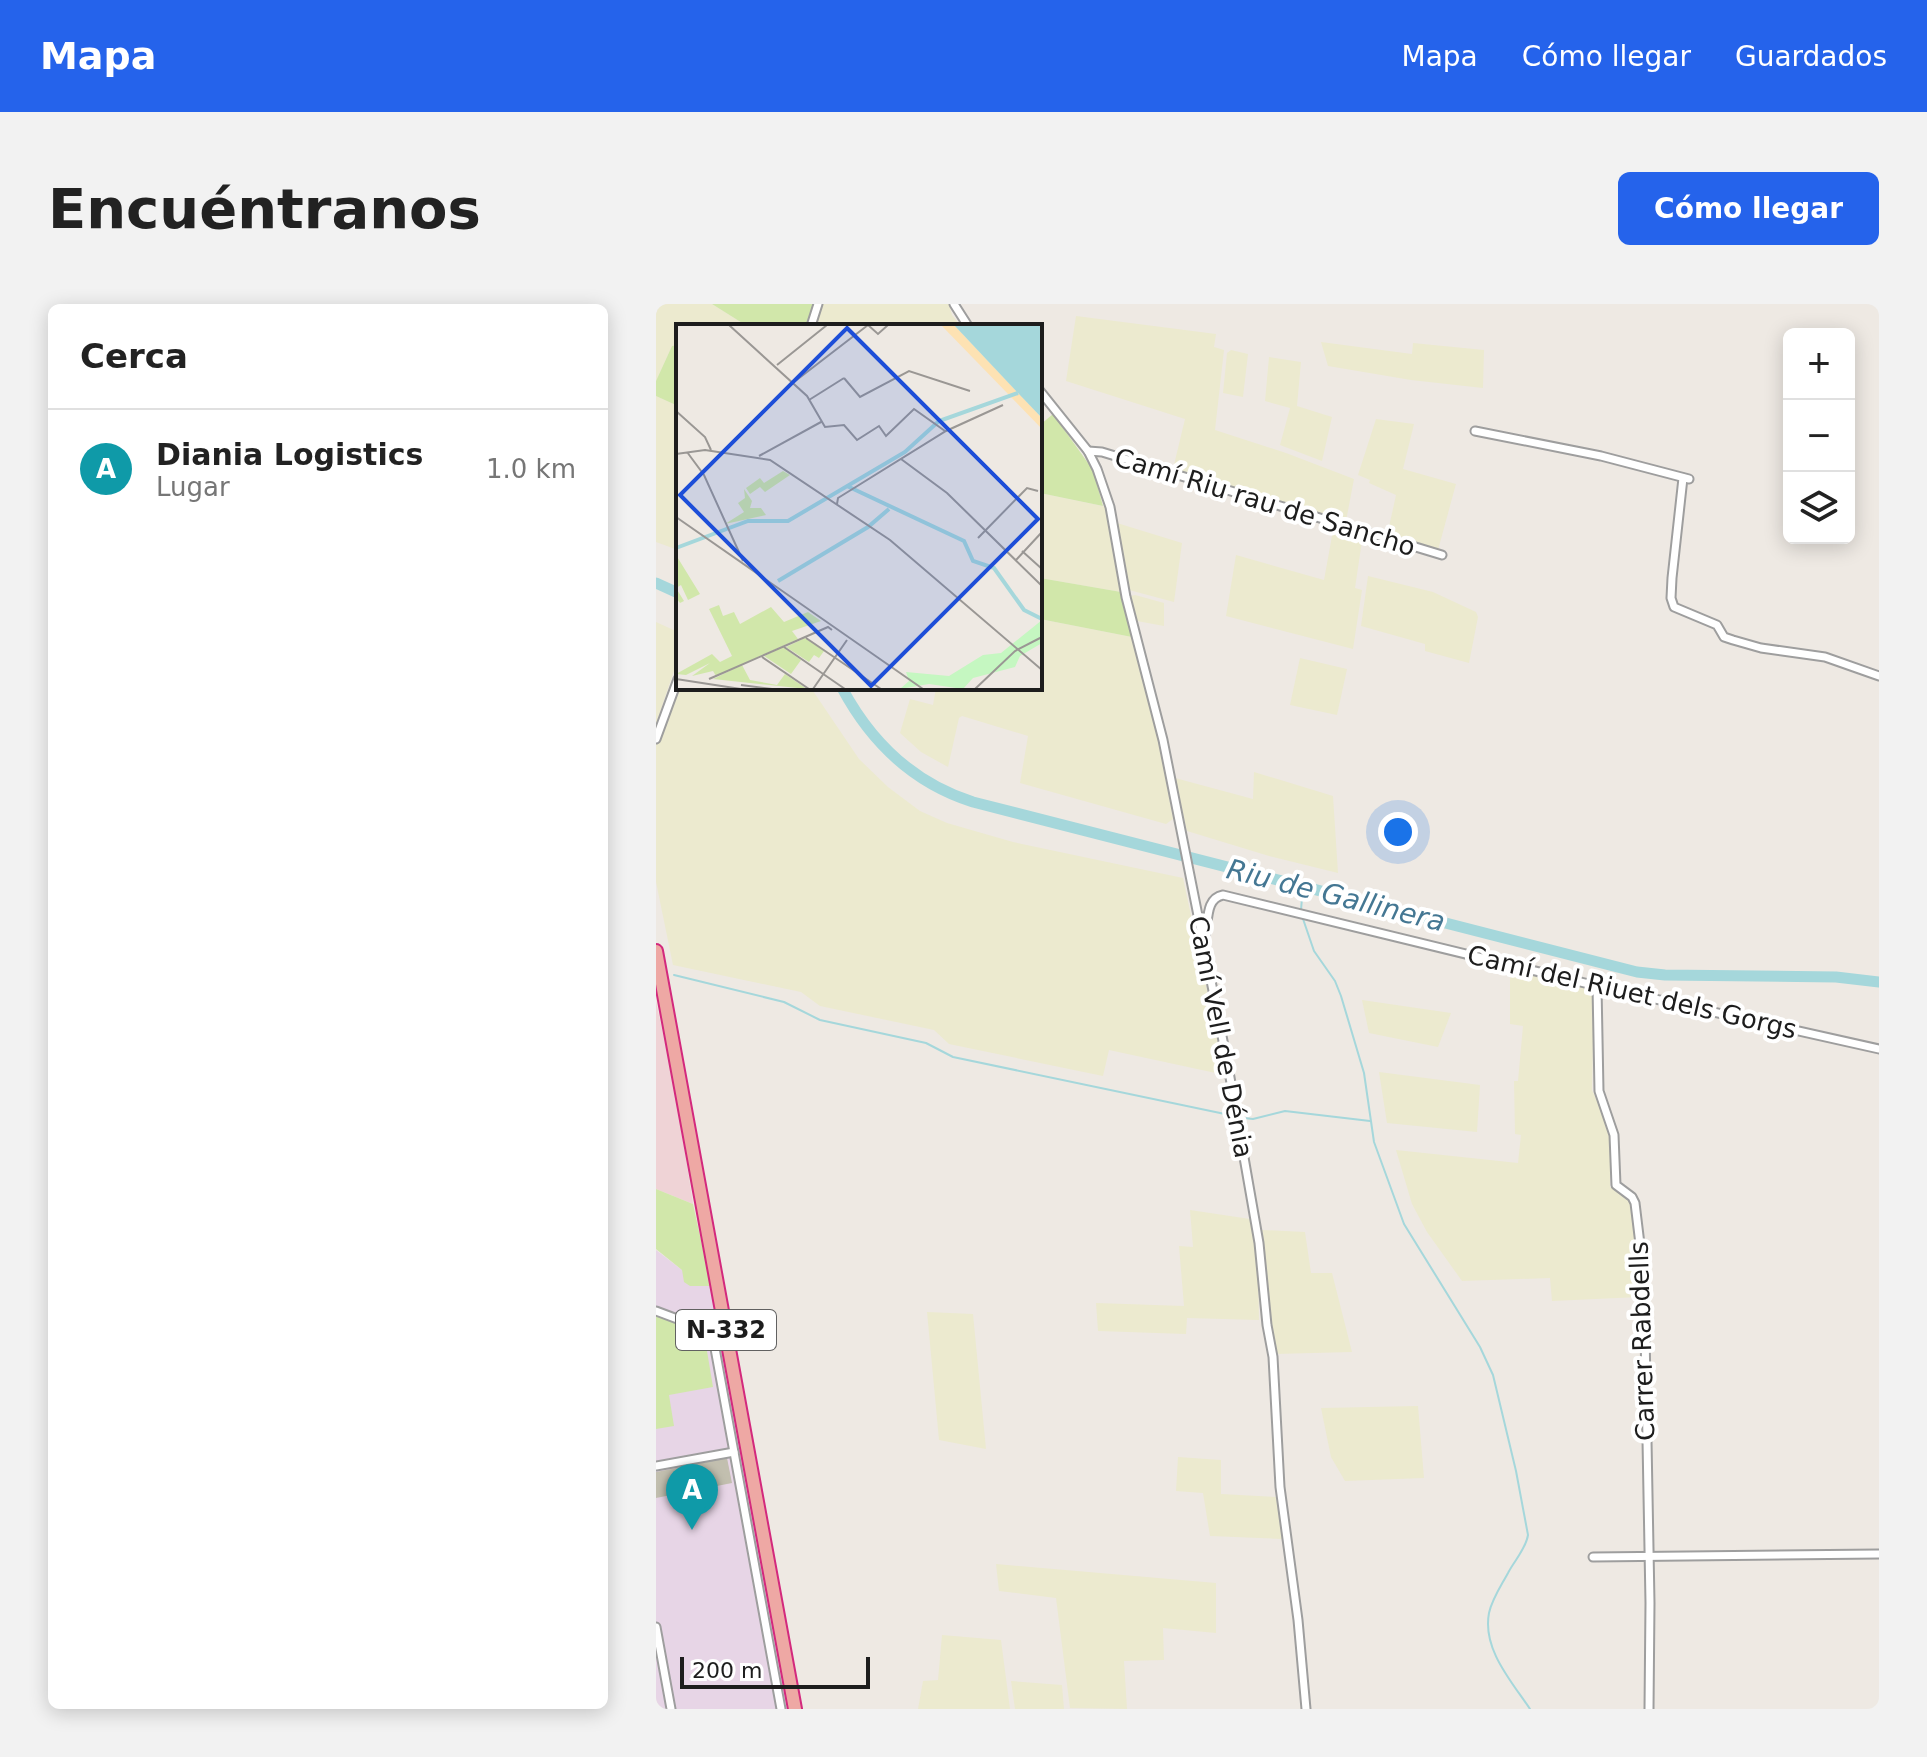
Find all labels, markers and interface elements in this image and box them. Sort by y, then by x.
text: Mapa [40,34,156,78]
text: Mapa [1401,40,1478,73]
text: Cómo llegar [1522,40,1691,73]
text: Guardados [1735,40,1887,73]
button: Cómo llegar [1618,172,1879,245]
text: Encuéntranos [48,176,481,241]
inset map [676,324,1042,690]
map controls [1783,328,1855,544]
button: + [1783,328,1855,400]
text: Cerca [80,336,188,376]
button: − [1783,400,1855,472]
text: Diania Logistics [156,437,423,472]
street label: Camí Riu rau de Sancho [1111,442,1419,562]
text: A [96,454,116,484]
text: 1.0 km [486,454,576,484]
text: Lugar [156,472,230,502]
button: layers [1783,472,1855,544]
your location [1378,812,1418,852]
water label: Riu de Gallinera [1223,852,1448,939]
street label: Camí Vell de Dénia [1183,913,1259,1161]
street label: Camí del Riuet dels Gorgs [1464,939,1800,1045]
street label: Carrer Rabdells [1624,1241,1660,1441]
road number: N-332 [676,1310,776,1350]
pin: A [666,1464,718,1530]
scale bar [680,1653,870,1689]
text: 200 m [692,1658,762,1683]

